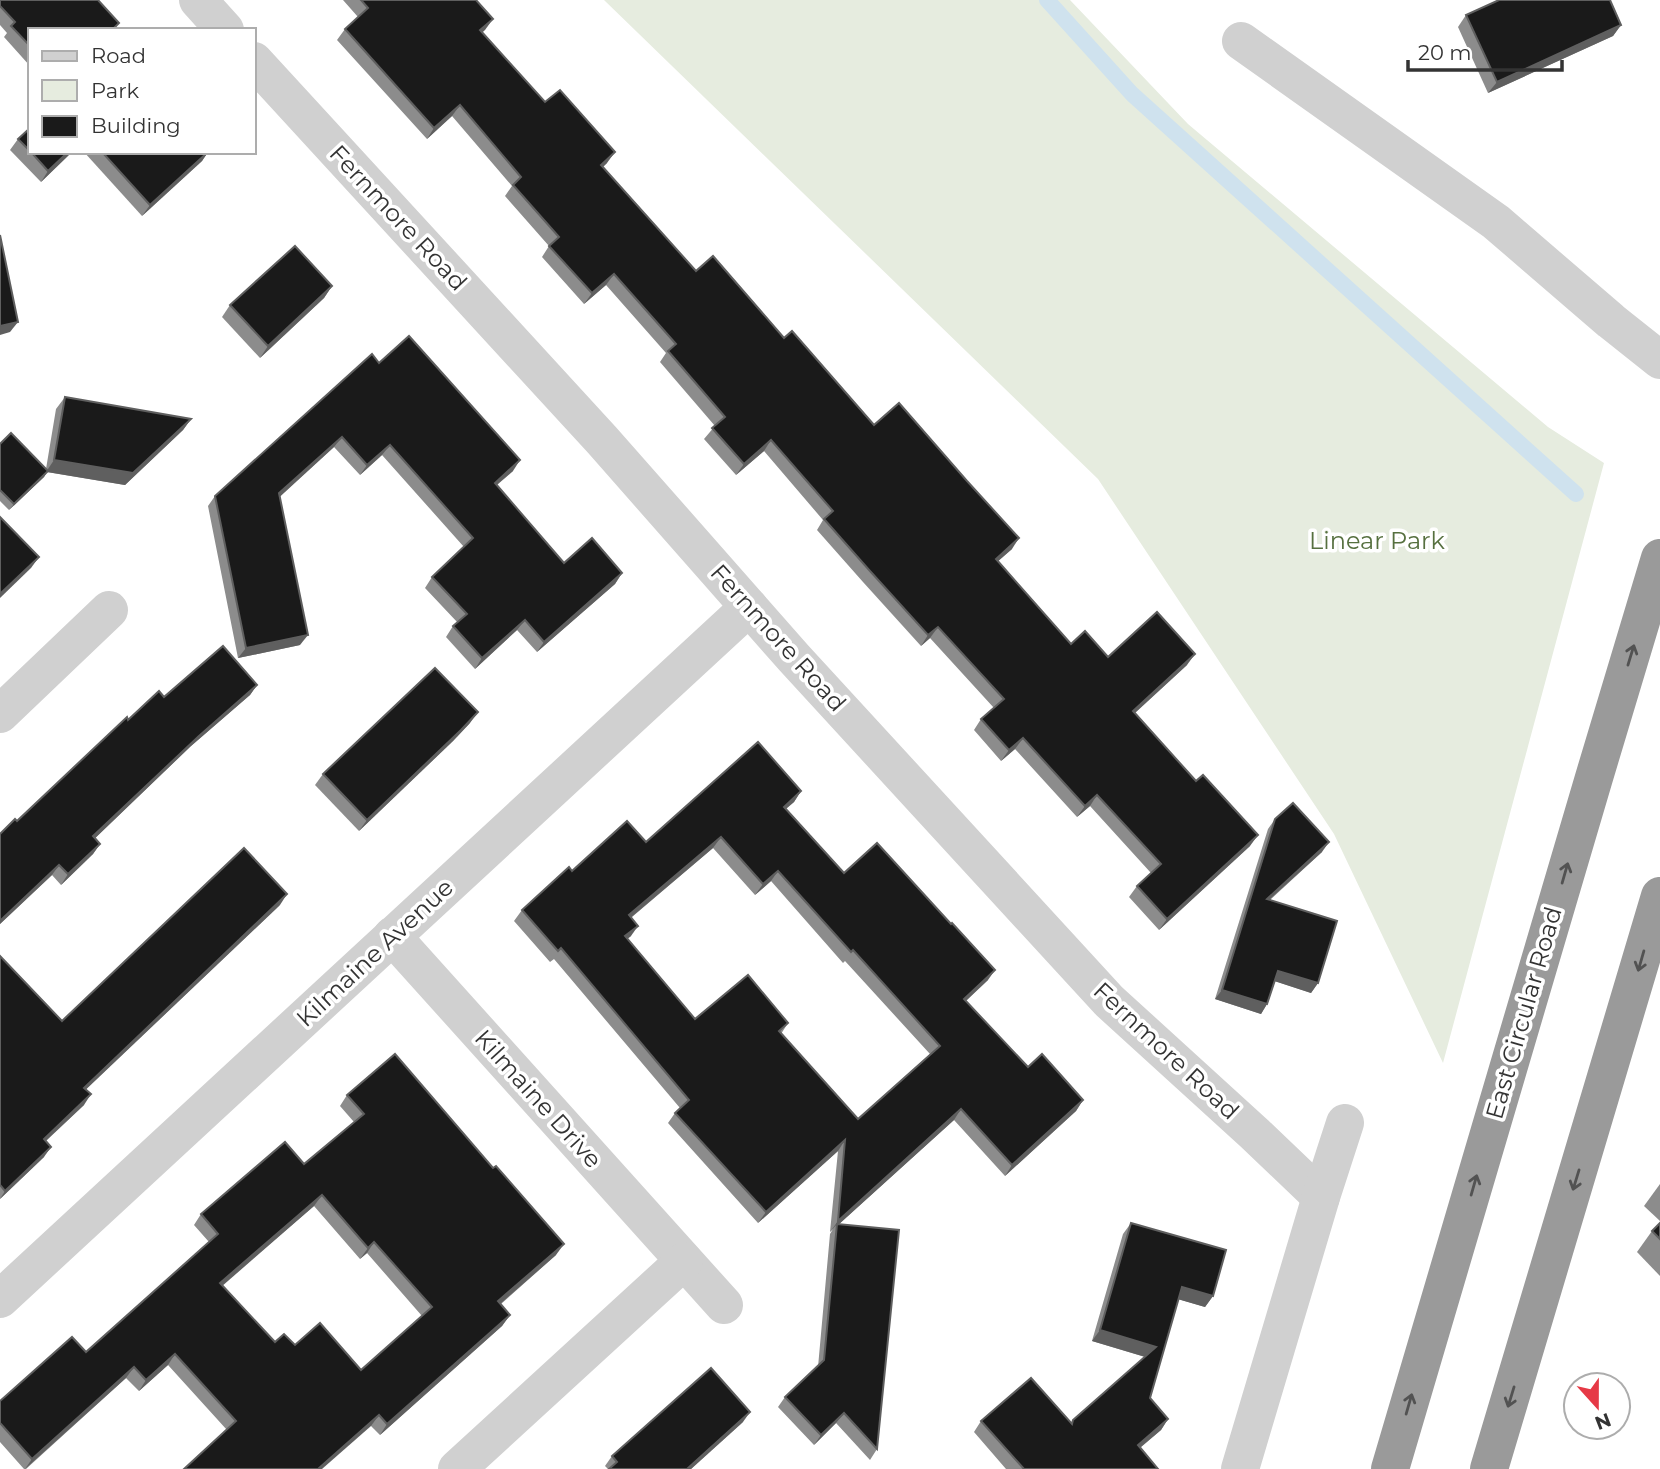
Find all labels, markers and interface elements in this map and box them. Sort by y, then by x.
legend [28,28,256,154]
scale bar [1408,28,1562,72]
text: 20 m [1418,40,1472,65]
text: Road [91,43,146,68]
text: Park [91,78,139,103]
text: Building [91,113,181,138]
street label: Fernmore Road [324,139,473,296]
park label: Linear Park [1309,526,1446,555]
street label: Fernmore Road [705,558,852,717]
one-way arrow [1625,644,1638,666]
one-way arrow [1559,862,1572,884]
street label: Kilmaine Avenue [290,873,459,1033]
street label: East Circular Road [1479,903,1568,1122]
one-way arrow [1633,950,1646,972]
street label: Fernmore Road [1088,976,1245,1125]
street label: Kilmaine Drive [469,1024,608,1174]
one-way arrow [1569,1168,1582,1190]
one-way arrow [1469,1175,1482,1197]
north arrow [1562,1371,1632,1441]
one-way arrow [1503,1386,1516,1408]
one-way arrow [1404,1393,1417,1415]
text: N [1592,1408,1614,1435]

